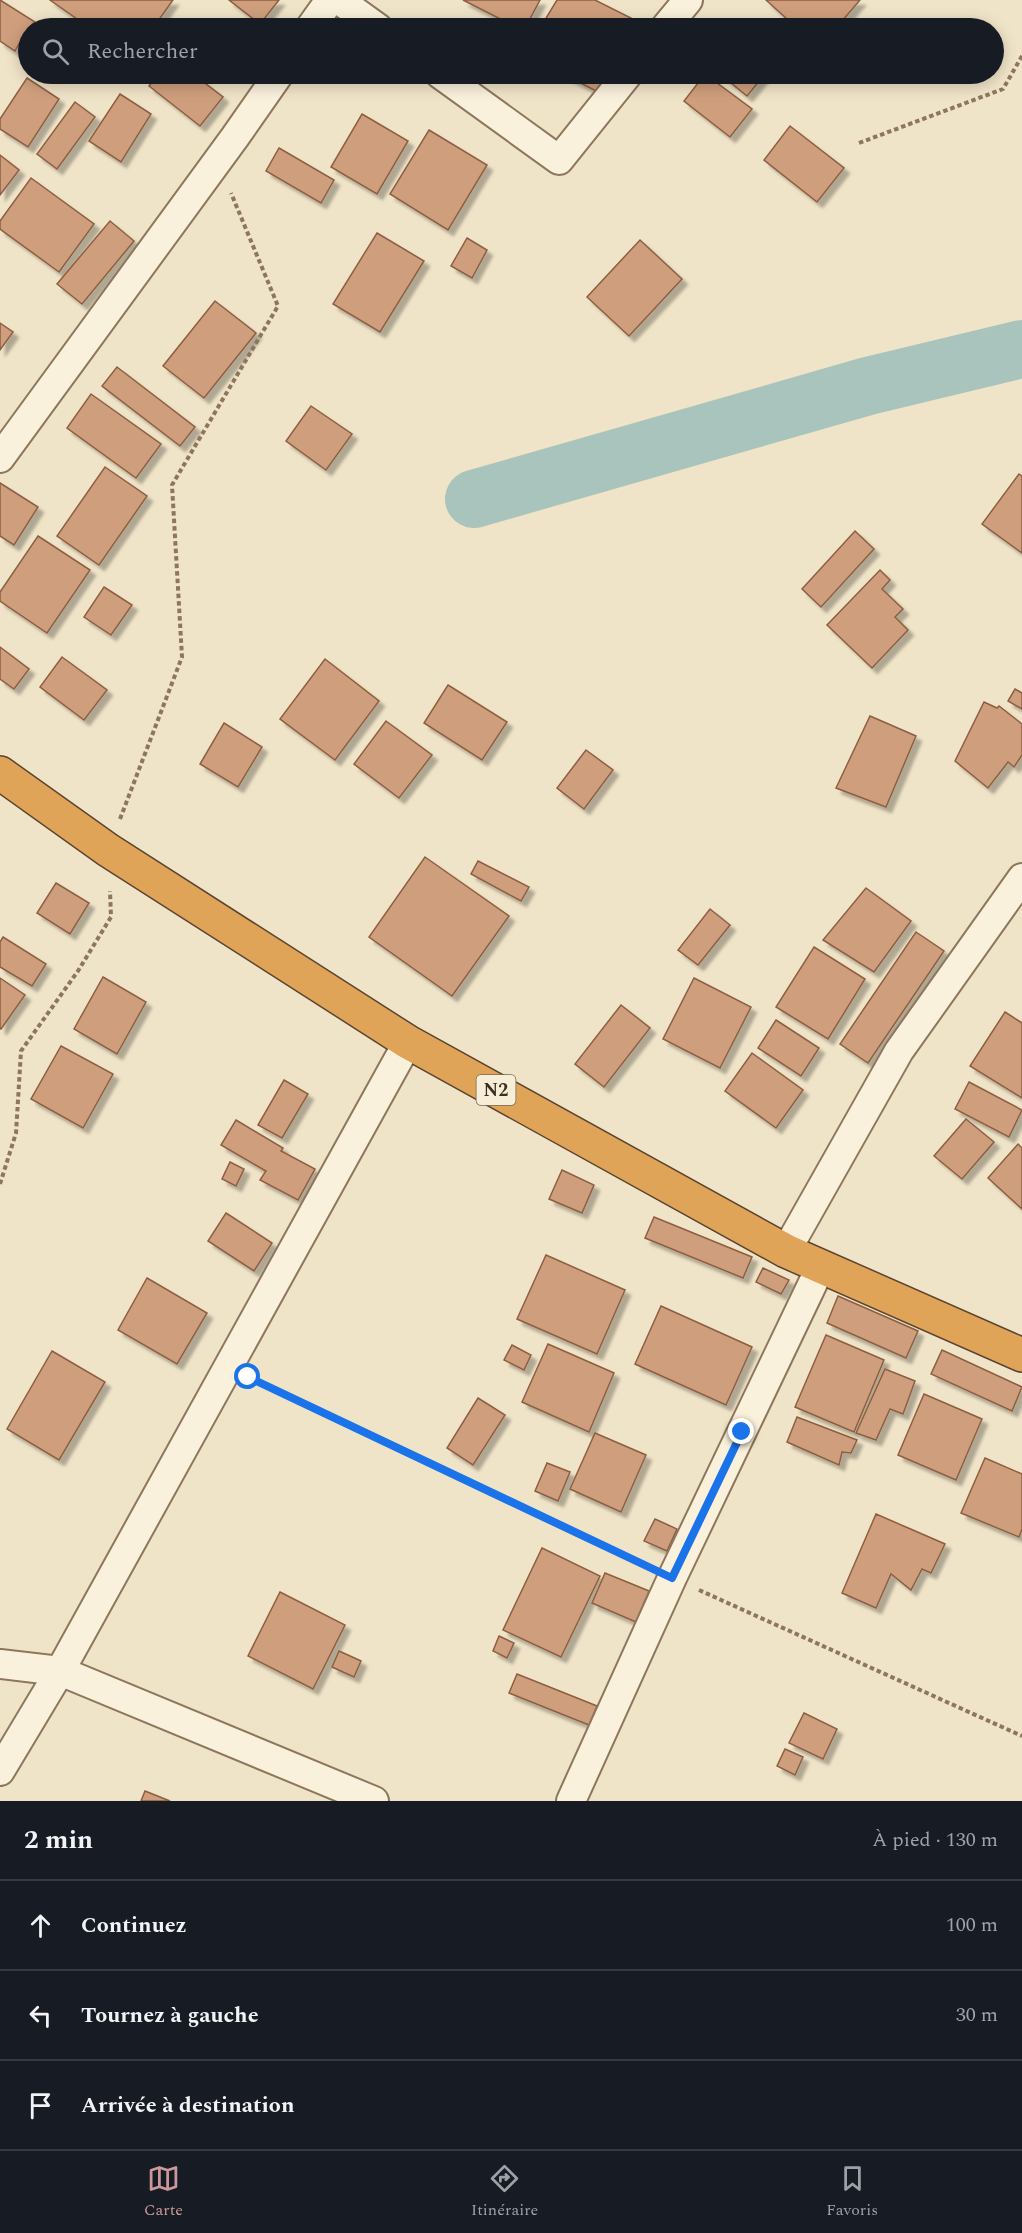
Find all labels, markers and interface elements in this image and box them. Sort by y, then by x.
search box [18,18,1004,84]
icon: search [39,35,72,68]
text: Rechercher [87,35,198,68]
road number: N2 [476,1075,516,1105]
route start [234,1363,260,1389]
route end [728,1418,754,1444]
text: 2 min [24,1820,93,1860]
text: À pied · 130 m [872,1825,998,1855]
icon: ahead [24,1909,57,1942]
text: Continuez [81,1909,187,1942]
text: 100 m [946,1910,998,1940]
icon: left [24,1999,57,2032]
text: Tournez à gauche [81,1999,259,2032]
text: 30 m [956,2000,998,2030]
icon: arrive [24,2089,57,2122]
text: Arrivée à destination [81,2089,295,2122]
tab: Carte [144,2162,183,2222]
tab: Itinéraire [471,2162,538,2222]
tab: Favoris [826,2162,878,2222]

